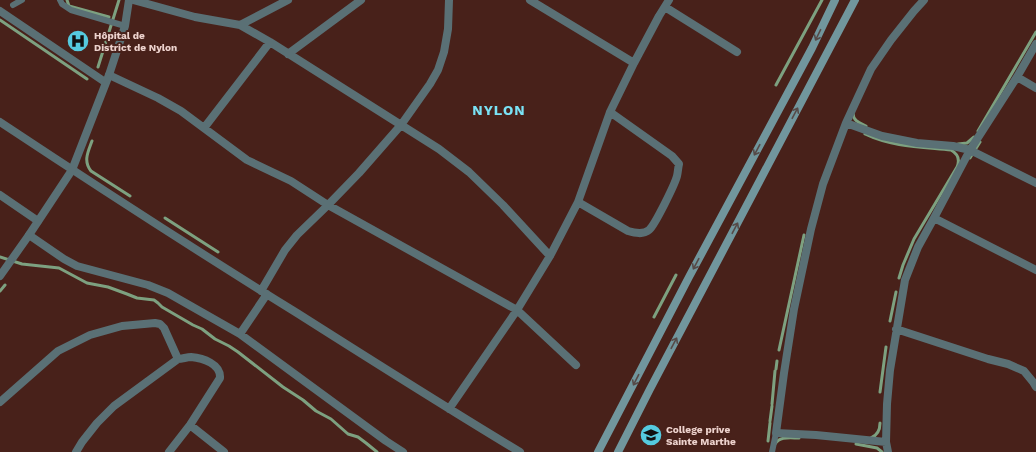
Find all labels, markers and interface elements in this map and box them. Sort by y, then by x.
hospital icon: Hôpital de District de Nylon [65,28,91,54]
one-way arrow [814,29,821,41]
place label: Hôpital de District de Nylon [94,30,177,53]
district label: NYLON [472,102,526,118]
one-way arrow [792,107,800,119]
one-way arrow [752,144,760,156]
one-way arrow [731,222,739,234]
one-way arrow [691,258,699,270]
one-way arrow [671,337,678,349]
one-way arrow [631,374,639,386]
school or university icon: College prive Sainte Marthe [638,422,664,448]
place label: College prive Sainte Marthe [666,424,736,447]

